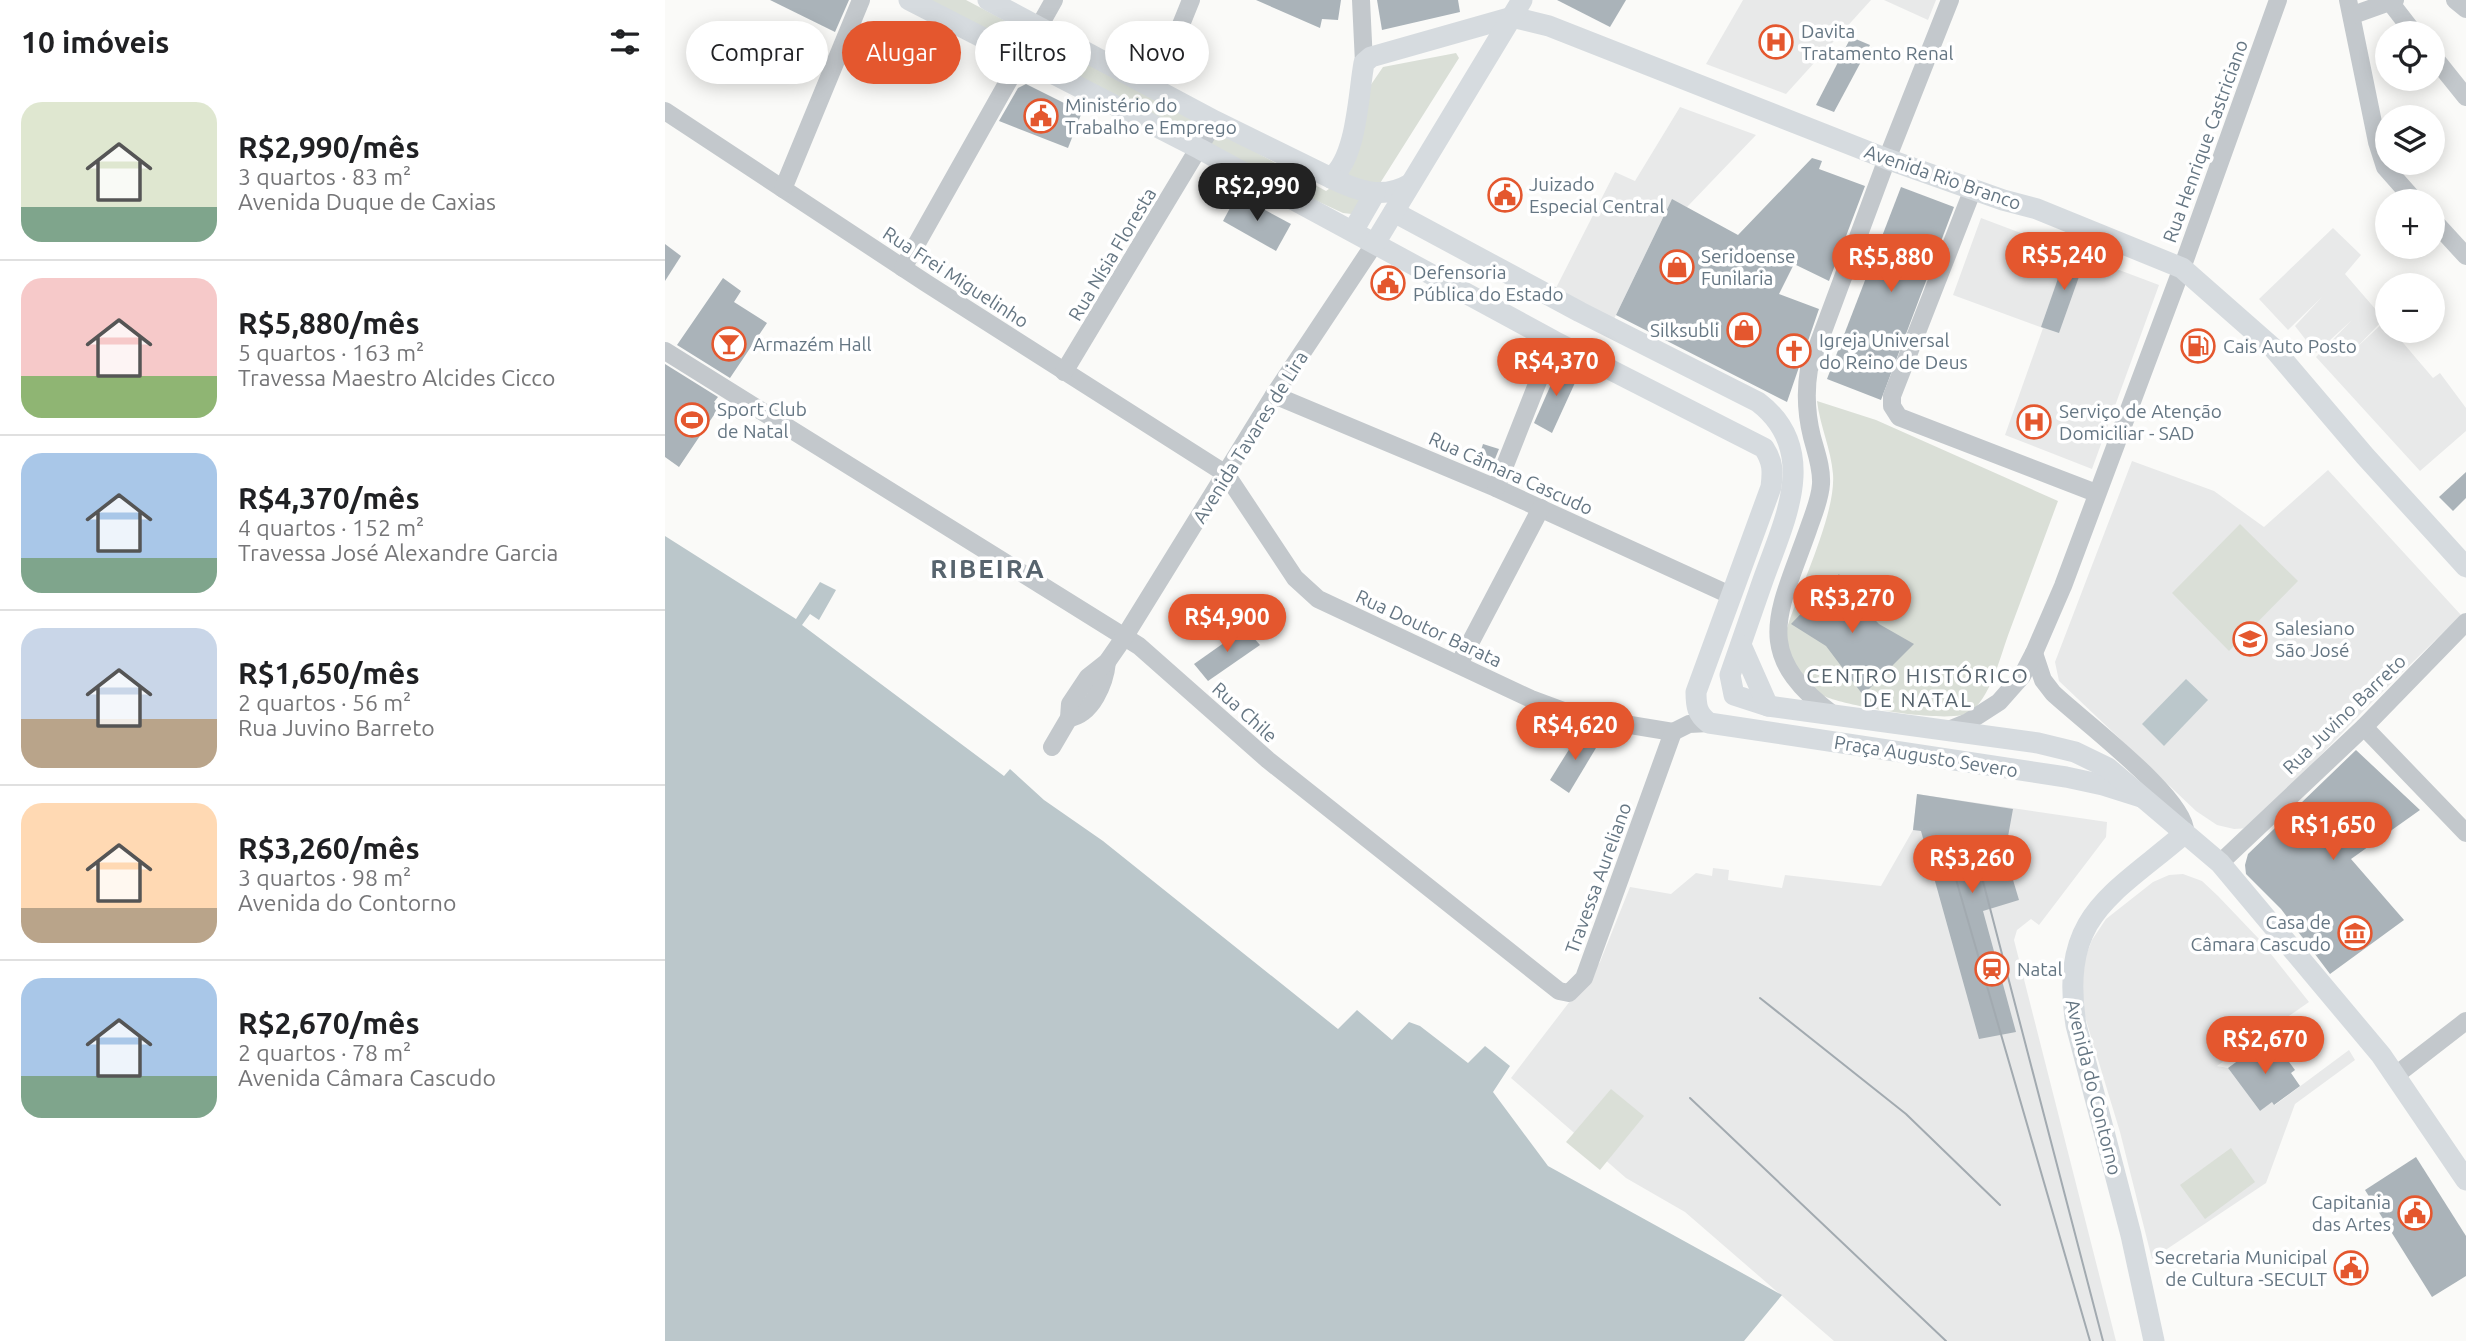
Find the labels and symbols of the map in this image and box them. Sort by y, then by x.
place label: Davita Tratamento Renal [1801,20,1954,64]
hospital icon: Davita Tratamento Renal [1757,23,1795,61]
street label: Rua Henrique Castriciano [2158,37,2252,245]
place label: Ministério do Trabalho e Emprego [1065,94,1237,138]
public building icon: Ministério do Trabalho e Emprego [1022,97,1060,135]
street label: Avenida Rio Branco [1862,140,2024,214]
pin: R$2,990 [1192,164,1322,223]
place label: Juizado Especial Central [1529,173,1664,217]
public building icon: Juizado Especial Central [1486,176,1524,214]
street label: Rua Nísia Floresta [1064,184,1160,324]
street label: Rua Frei Miguelinho [879,222,1033,332]
pin: R$5,240 [1999,232,2129,292]
pin: R$5,880 [1826,234,1956,294]
place label: Seridoense Funilaria [1701,245,1796,289]
shop icon: Seridoense Funilaria [1658,248,1696,286]
place label: Defensoria Pública do Estado [1413,261,1564,305]
public building icon: Defensoria Pública do Estado [1369,264,1407,302]
shop icon: Silksubli [1725,311,1763,349]
place label: Silksubli [1650,319,1719,341]
bar icon: Armazém Hall [710,325,748,363]
fuel station icon: Cais Auto Posto [2179,327,2217,365]
place label: Igreja Universal do Reino de Deus [1819,329,1968,373]
church icon: Igreja Universal do Reino de Deus [1775,332,1813,370]
place label: Armazém Hall [753,333,872,355]
place label: Cais Auto Posto [2223,335,2357,357]
pin: R$4,370 [1491,338,1621,398]
street label: Avenida Tavares de Lira [1188,347,1312,527]
place label: Sport Club de Natal [717,398,807,442]
place label: Serviço de Atenção Domiciliar - SAD [2059,400,2222,444]
sports icon: Sport Club de Natal [673,401,711,439]
hospital icon: Serviço de Atenção Domiciliar - SAD [2015,403,2053,441]
street label: Rua Câmara Cascudo [1426,427,1596,519]
district label: RIBEIRA [930,554,1046,583]
pin: R$3,270 [1787,576,1917,635]
street label: Rua Doutor Barata [1353,585,1505,671]
pin: R$4,900 [1162,594,1292,654]
place label: Salesiano São José [2275,617,2355,661]
school or university icon: Salesiano São José [2231,620,2269,658]
street label: Rua Juvino Barreto [2278,650,2410,778]
district label: CENTRO HISTÓRICO DE NATAL [1806,663,2030,711]
street label: Rua Chile [1208,677,1282,747]
pin: R$4,620 [1510,702,1640,762]
street label: Praça Augusto Severo [1833,731,2019,781]
street label: Travessa Aureliano [1560,799,1636,957]
pin: R$1,650 [2268,802,2398,862]
pin: R$3,260 [1907,836,2037,895]
place label: Casa de Câmara Cascudo [2191,911,2331,955]
museum icon: Casa de Câmara Cascudo [2336,914,2374,952]
station icon: Natal [1973,950,2011,988]
place label: Natal [2017,958,2063,980]
street label: Avenida do Contorno [2062,997,2126,1177]
pin: R$2,670 [2200,1016,2330,1076]
place label: Capitania das Artes [2311,1191,2391,1235]
public building icon: Capitania das Artes [2396,1194,2434,1232]
place label: Secretaria Municipal de Cultura -SECULT [2155,1246,2327,1290]
public building icon: Secretaria Municipal de Cultura -SECULT [2332,1249,2370,1287]

